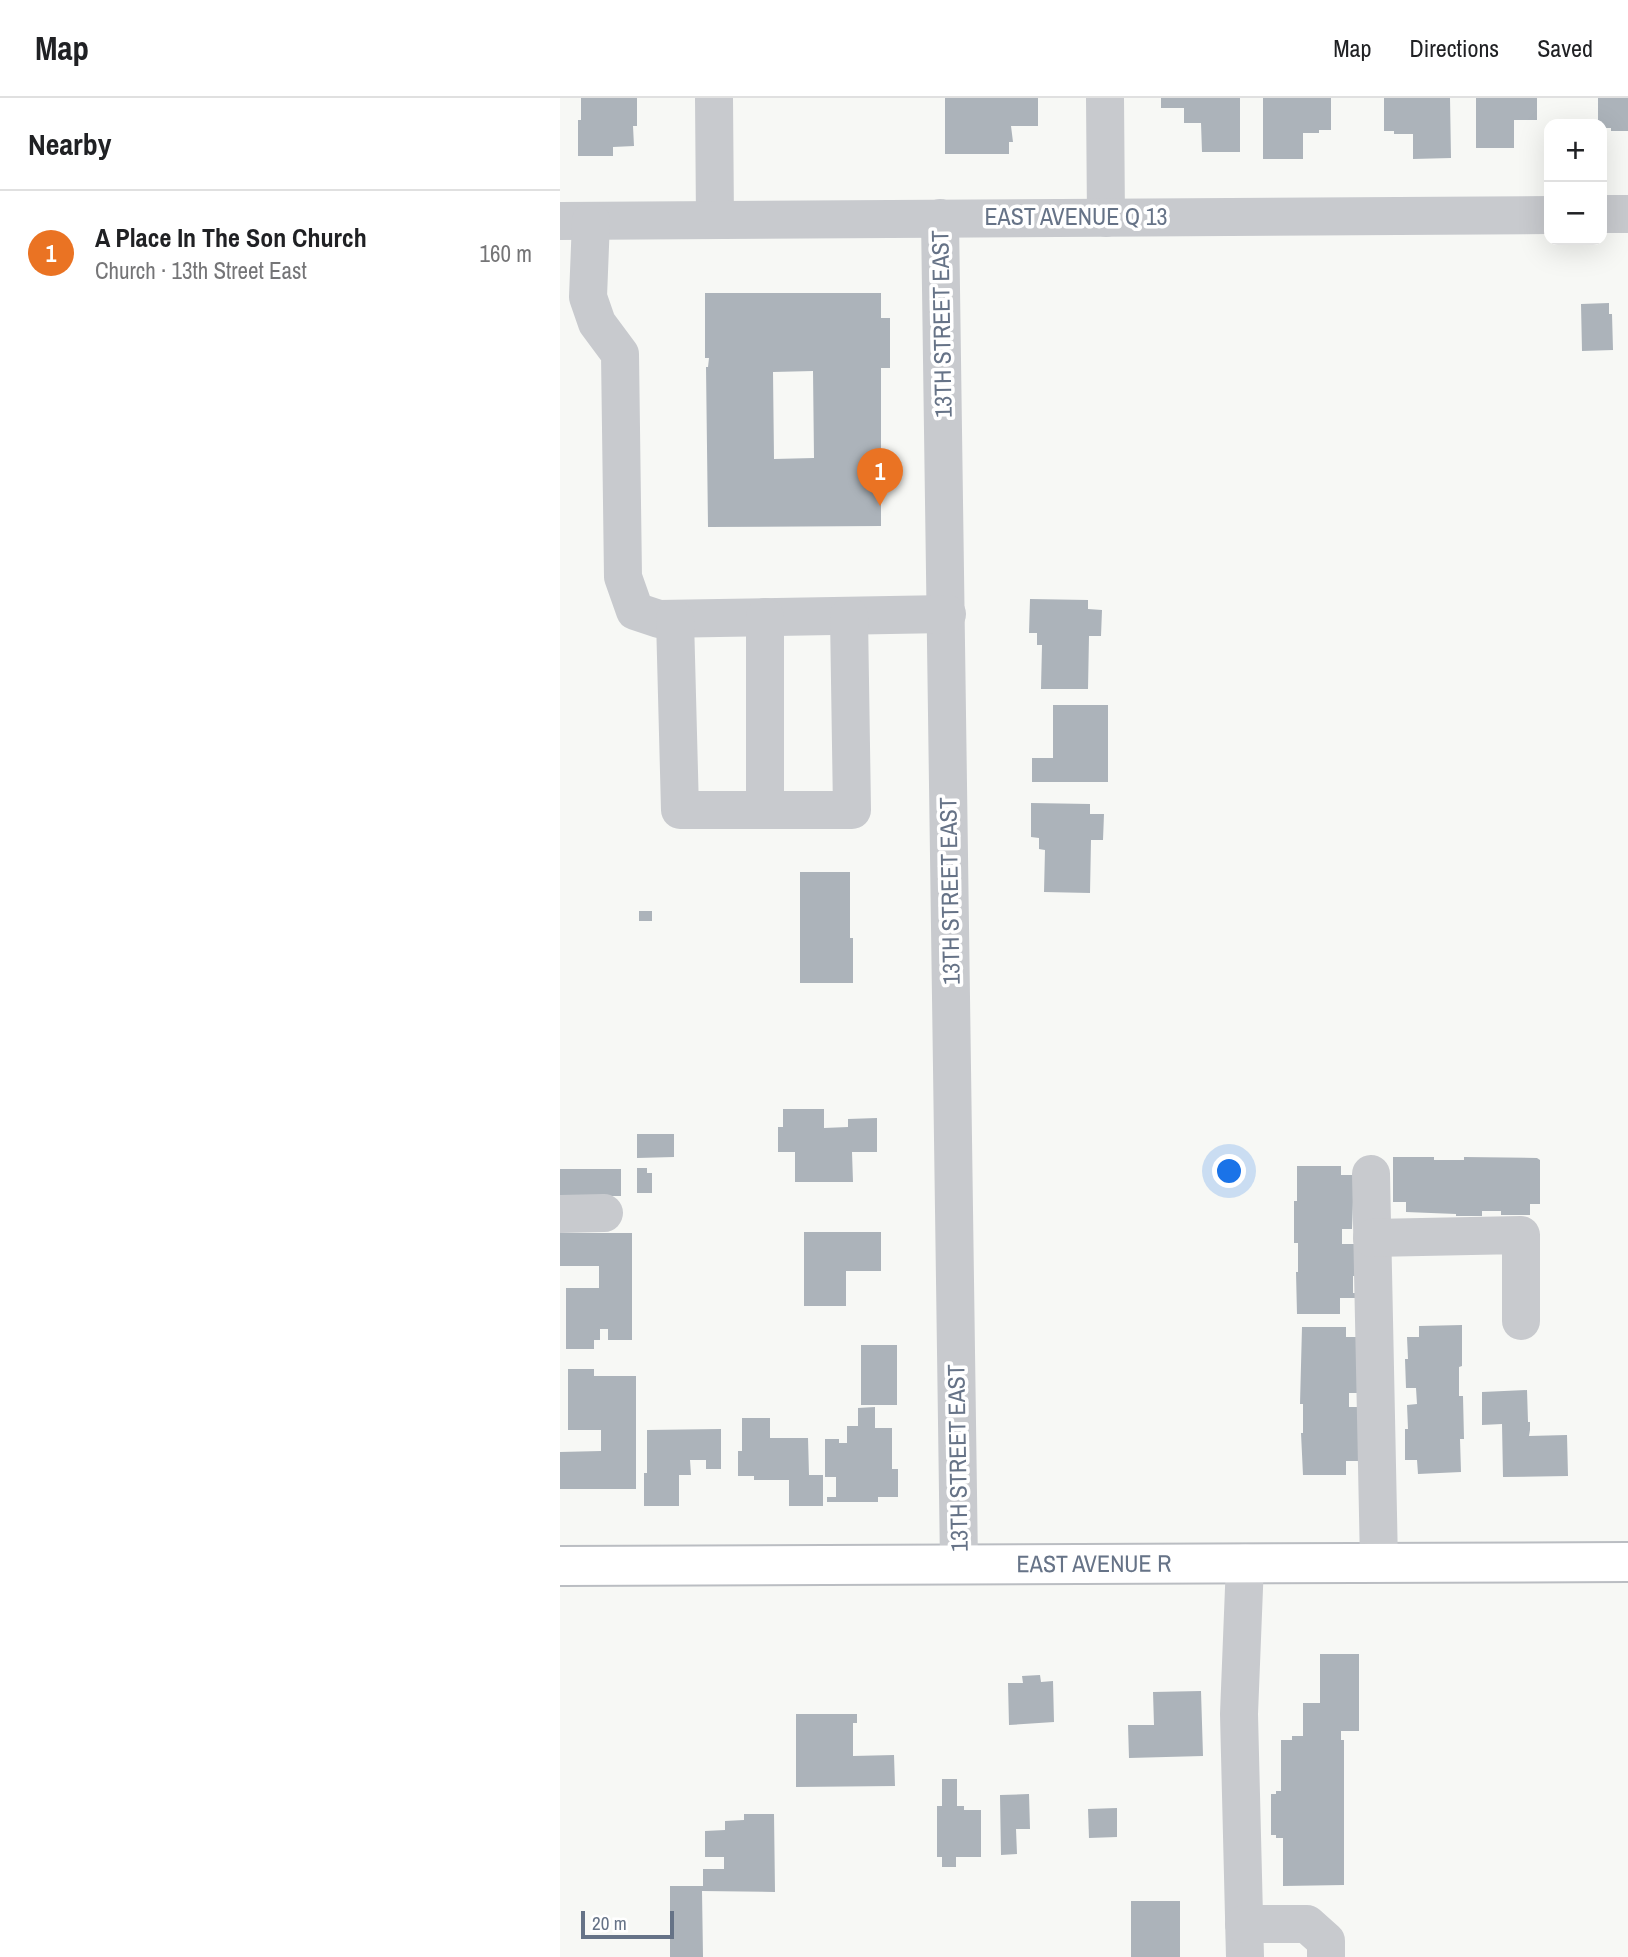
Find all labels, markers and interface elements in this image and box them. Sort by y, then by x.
text: Map [35,26,89,70]
text: Map [1333,32,1371,64]
text: Directions [1409,32,1499,64]
text: Saved [1537,32,1593,64]
map controls [1544,119,1607,245]
button: + [1544,119,1607,182]
text: Nearby [28,124,111,164]
button: − [1544,182,1607,245]
street label: EAST AVENUE Q 13 [984,200,1168,232]
text: A Place In The Son Church [95,220,367,255]
street label: 13TH STREET EAST [923,230,959,418]
text: 1 [46,238,56,269]
text: 160 m [480,238,532,269]
text: Church · 13th Street East [95,255,307,286]
pin: 1 [857,448,903,506]
street label: 13TH STREET EAST [931,797,967,985]
your location [1212,1154,1246,1188]
street label: 13TH STREET EAST [939,1364,975,1552]
street label: EAST AVENUE R [1017,1547,1171,1579]
scale bar [581,1908,674,1940]
text: 20 m [592,1910,627,1936]

